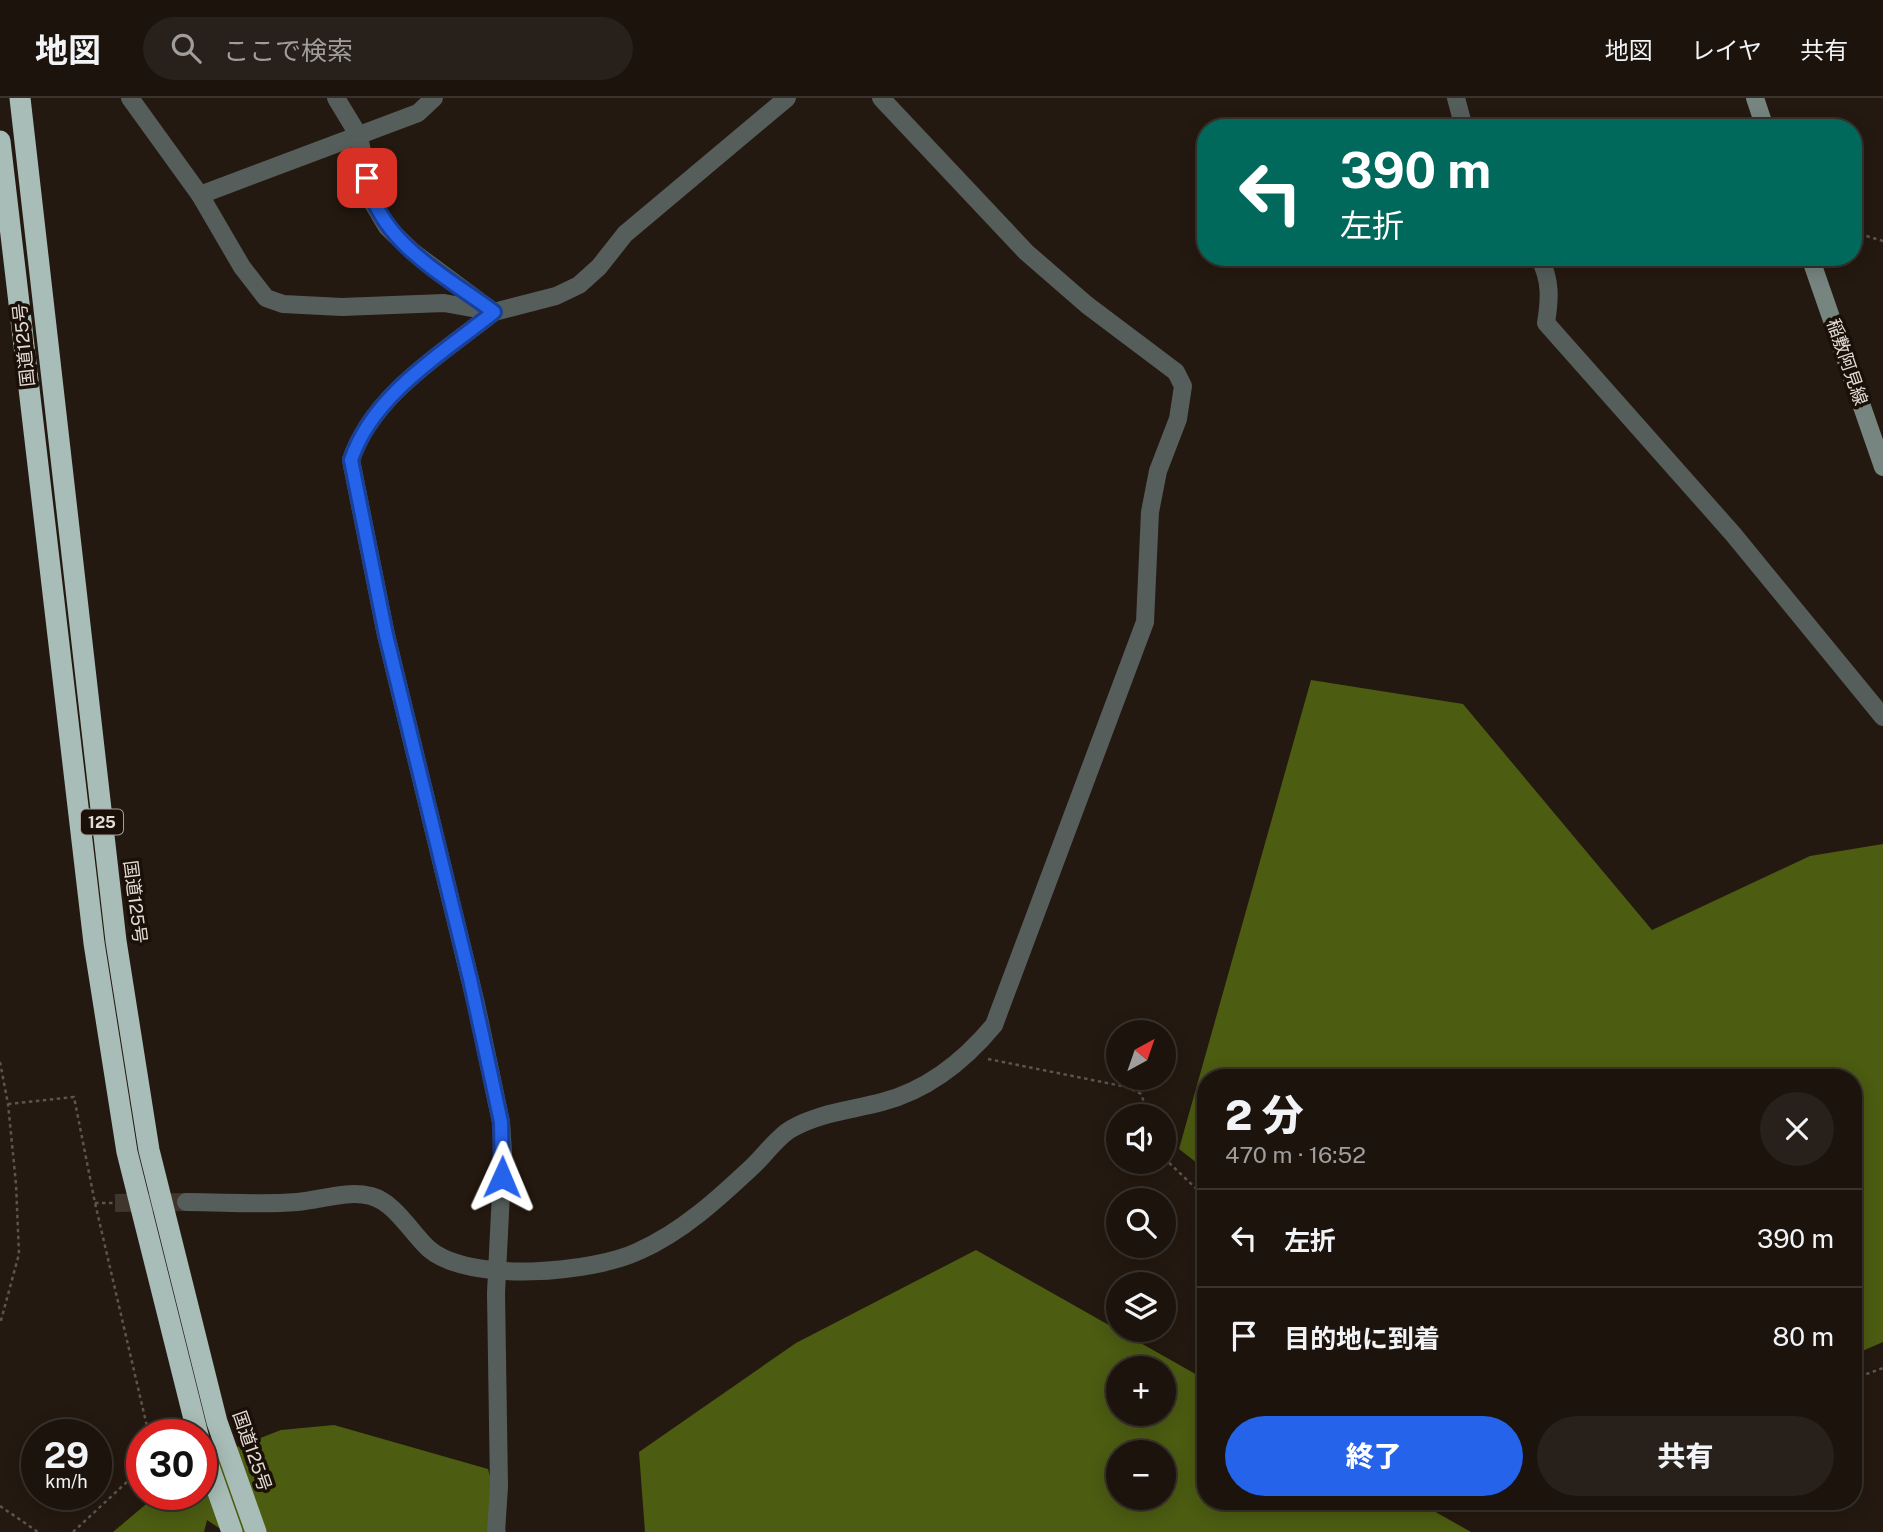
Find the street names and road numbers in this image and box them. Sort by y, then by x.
street label: 国道125号 [9,302,38,388]
street label: 稲敷阿見線 [1823,316,1872,408]
road number: 125 [81,810,123,834]
street label: 国道125号 [120,859,151,945]
street label: 国道125号 [229,1408,276,1494]

